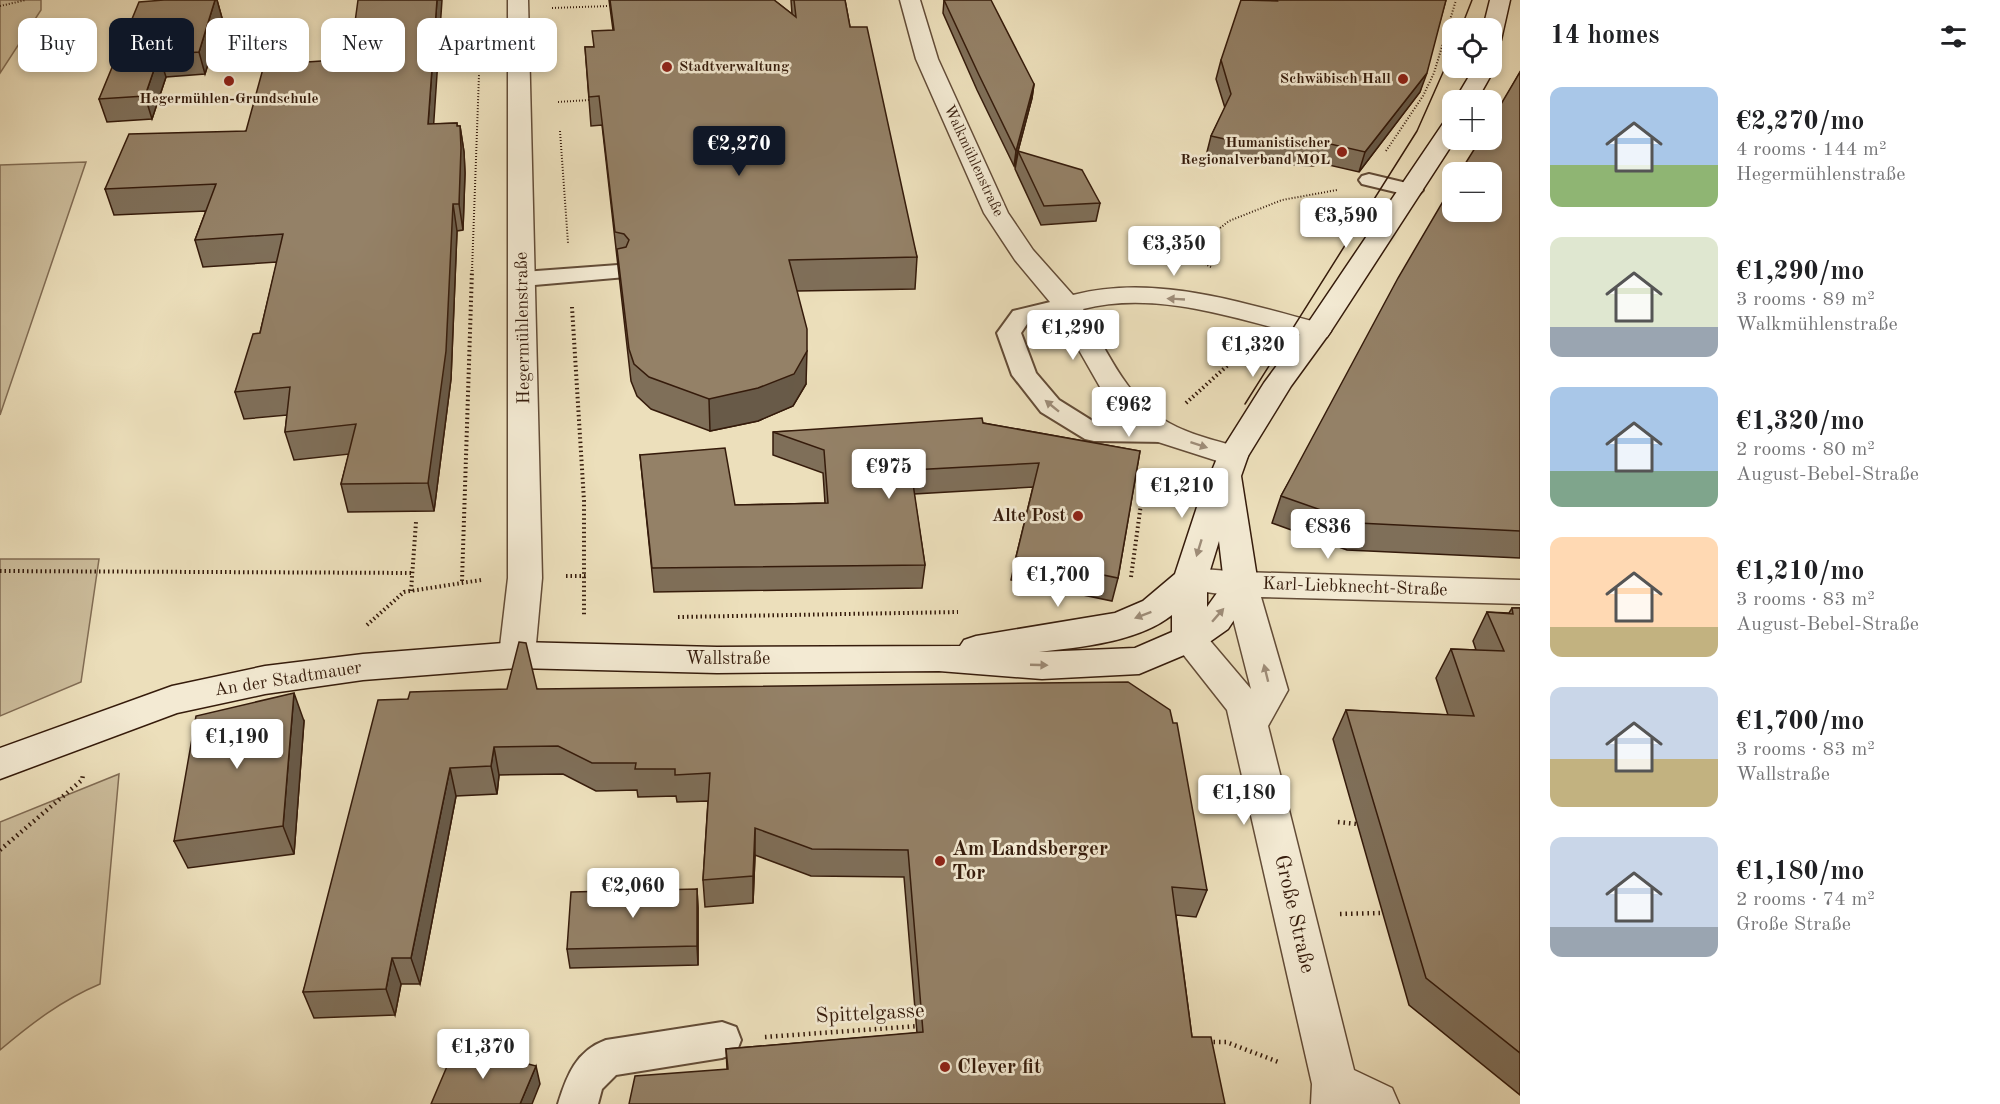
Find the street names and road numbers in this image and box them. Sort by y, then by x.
street label: Walkmühlenstraße [941,103,1005,219]
street label: Hegermühlenstraße [513,252,533,404]
street label: Karl-Liebknecht-Straße [1262,575,1448,599]
street label: Wallstraße [686,650,770,668]
street label: An der Stadtmauer [213,658,364,700]
street label: Große Straße [1270,853,1318,975]
street label: Spittelgasse [815,1001,925,1027]

